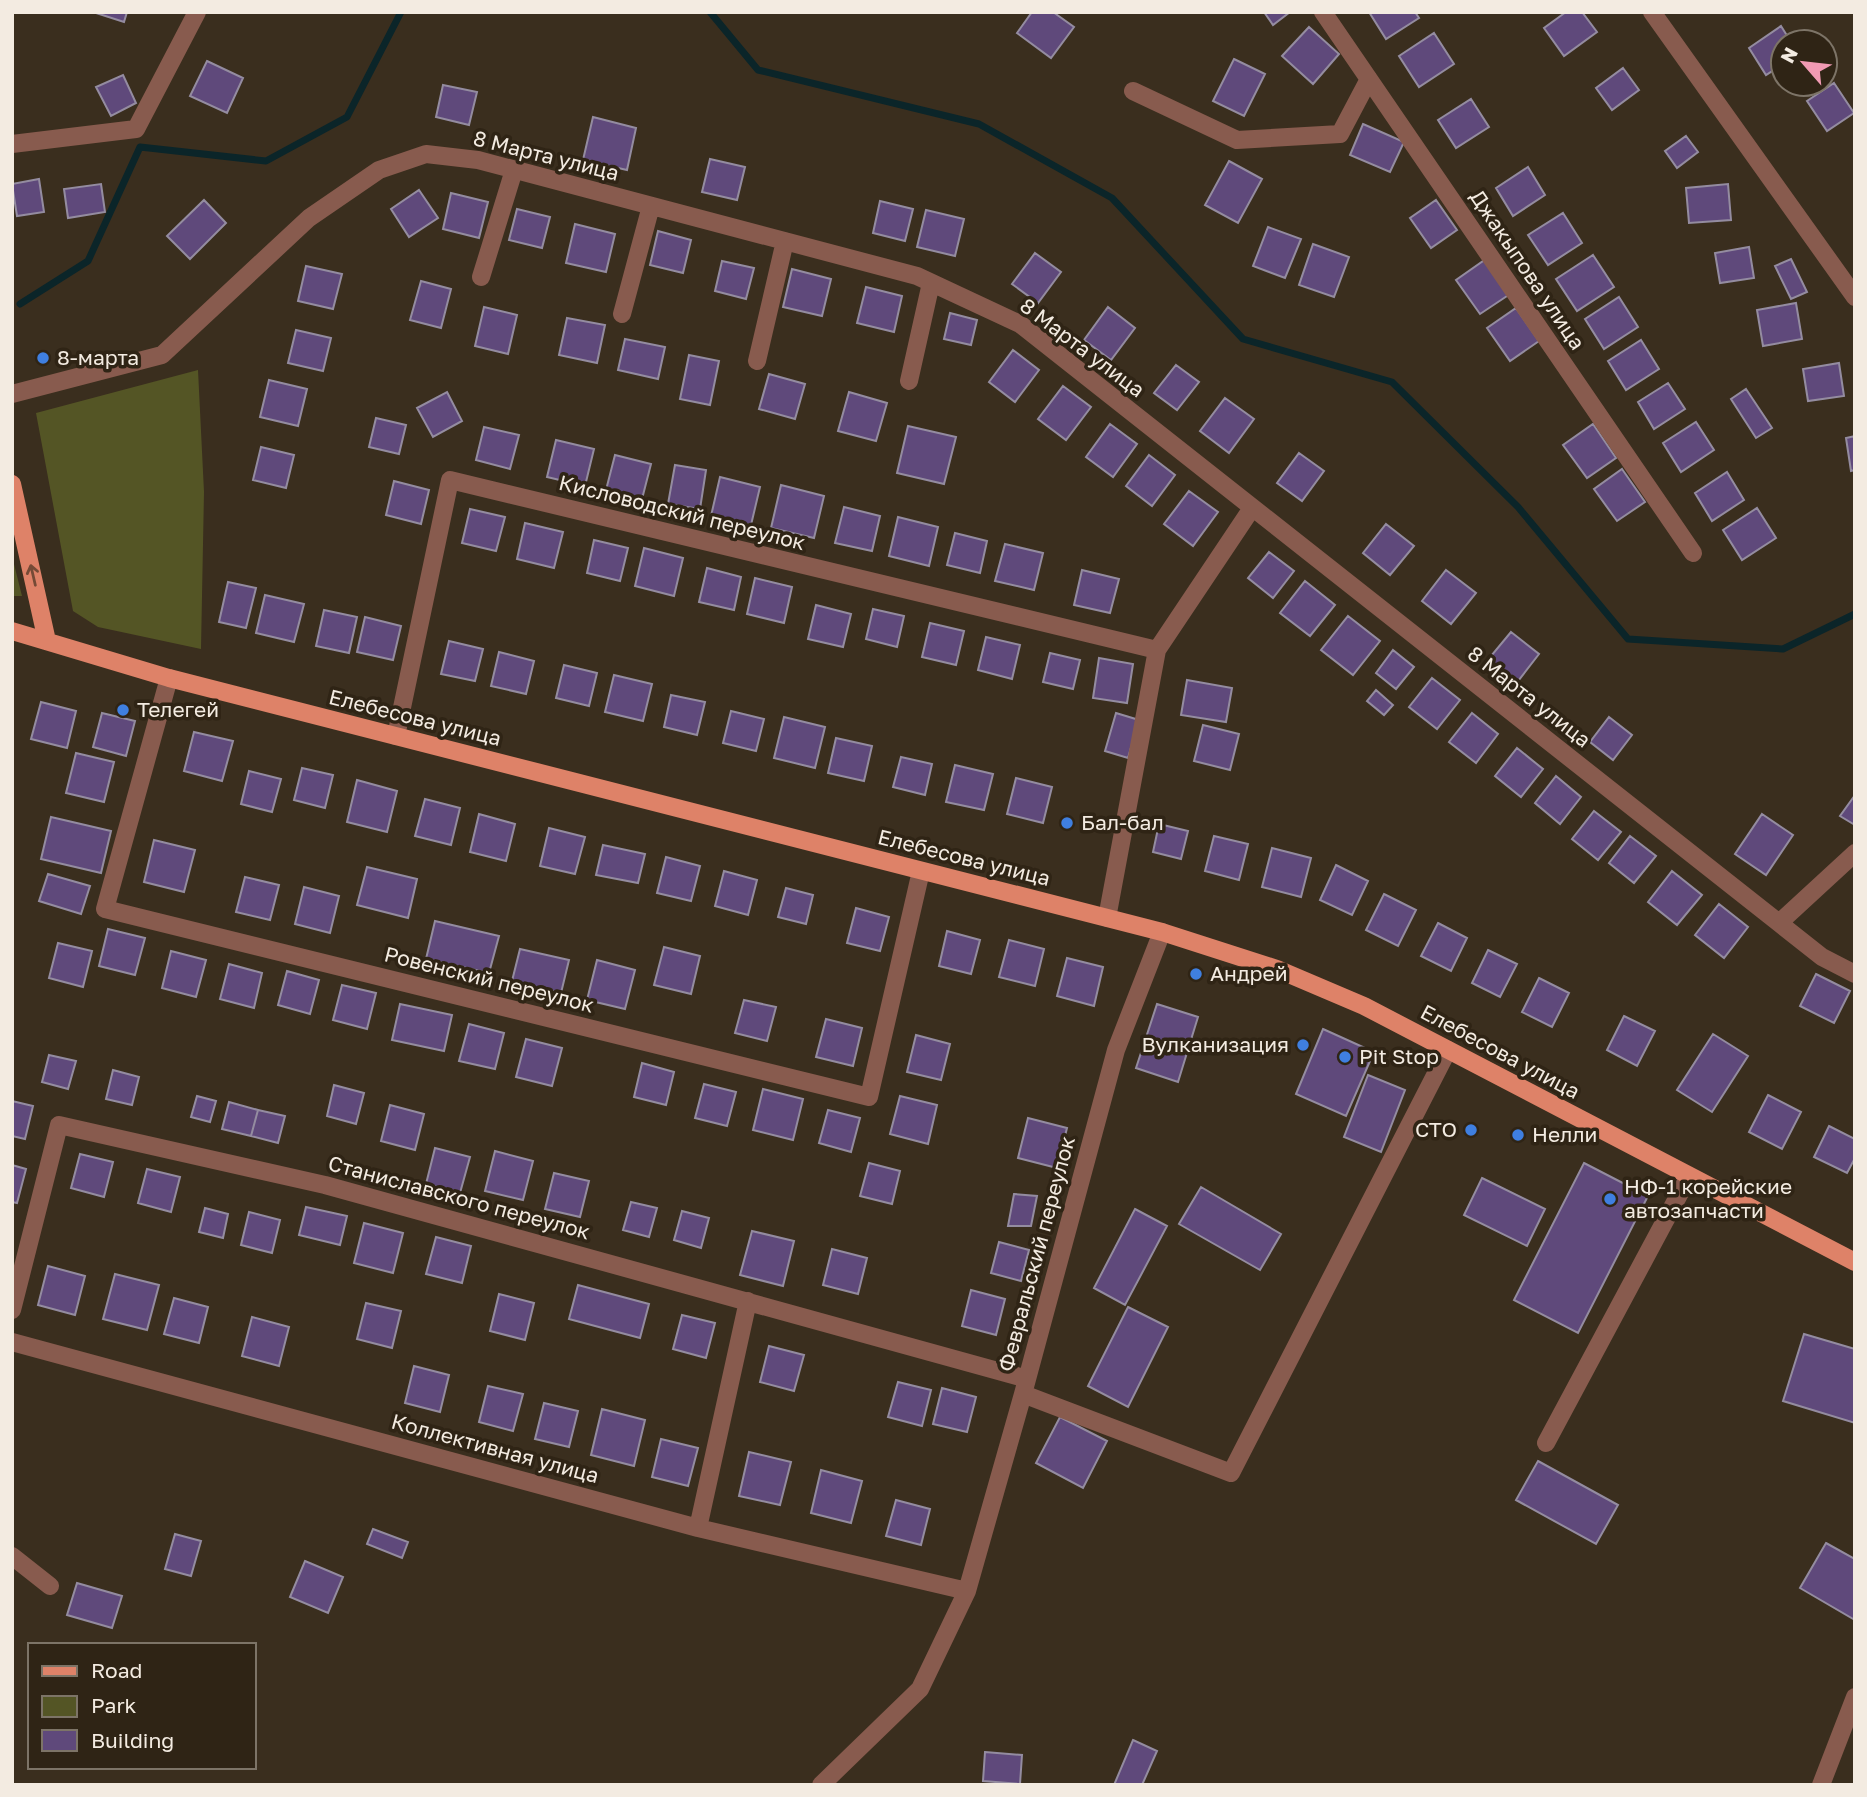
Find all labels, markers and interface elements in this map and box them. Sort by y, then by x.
north arrow [1769,28,1839,98]
text: N [1775,43,1802,67]
street label: 8 Марта улица [471,124,622,186]
street label: Джакыпова улица [1465,185,1591,354]
street label: 8 Марта улица [1015,292,1150,402]
place label: 8-марта [57,344,139,370]
marker: 8-марта [35,350,51,366]
street label: Кисловодский переулок [556,469,808,555]
one-way arrow [26,564,39,586]
street label: 8 Марта улица [1463,640,1596,752]
street label: Елебесова улица [326,683,504,751]
place label: Телегей [137,696,219,722]
marker: Телегей [115,702,131,718]
place label: Бал-бал [1081,809,1164,835]
marker: Бал-бал [1059,815,1075,831]
street label: Елебесова улица [875,823,1053,891]
street label: Ровенский переулок [382,940,597,1018]
place label: Андрей [1210,960,1288,986]
marker: Андрей [1188,966,1204,982]
street label: Елебесова улица [1416,998,1585,1104]
place label: Вулканизация [1141,1031,1289,1057]
marker: Вулканизация [1295,1037,1311,1053]
place label: Pit Stop [1359,1043,1439,1069]
marker: Pit Stop [1337,1049,1353,1065]
place label: СТО [1415,1116,1457,1142]
place label: Нелли [1532,1121,1597,1147]
marker: СТО [1463,1122,1479,1138]
marker: Нелли [1510,1127,1526,1143]
street label: Февральский переулок [992,1133,1080,1374]
street label: Станиславского переулок [326,1150,593,1245]
place label: НФ-1 корейские автозапчасти [1624,1173,1792,1223]
marker: НФ-1 корейские автозапчасти [1602,1191,1618,1207]
street label: Коллективная улица [389,1408,602,1488]
legend [28,1643,256,1769]
text: Road [91,1657,142,1683]
text: Park [91,1692,137,1718]
text: Building [91,1727,174,1753]

